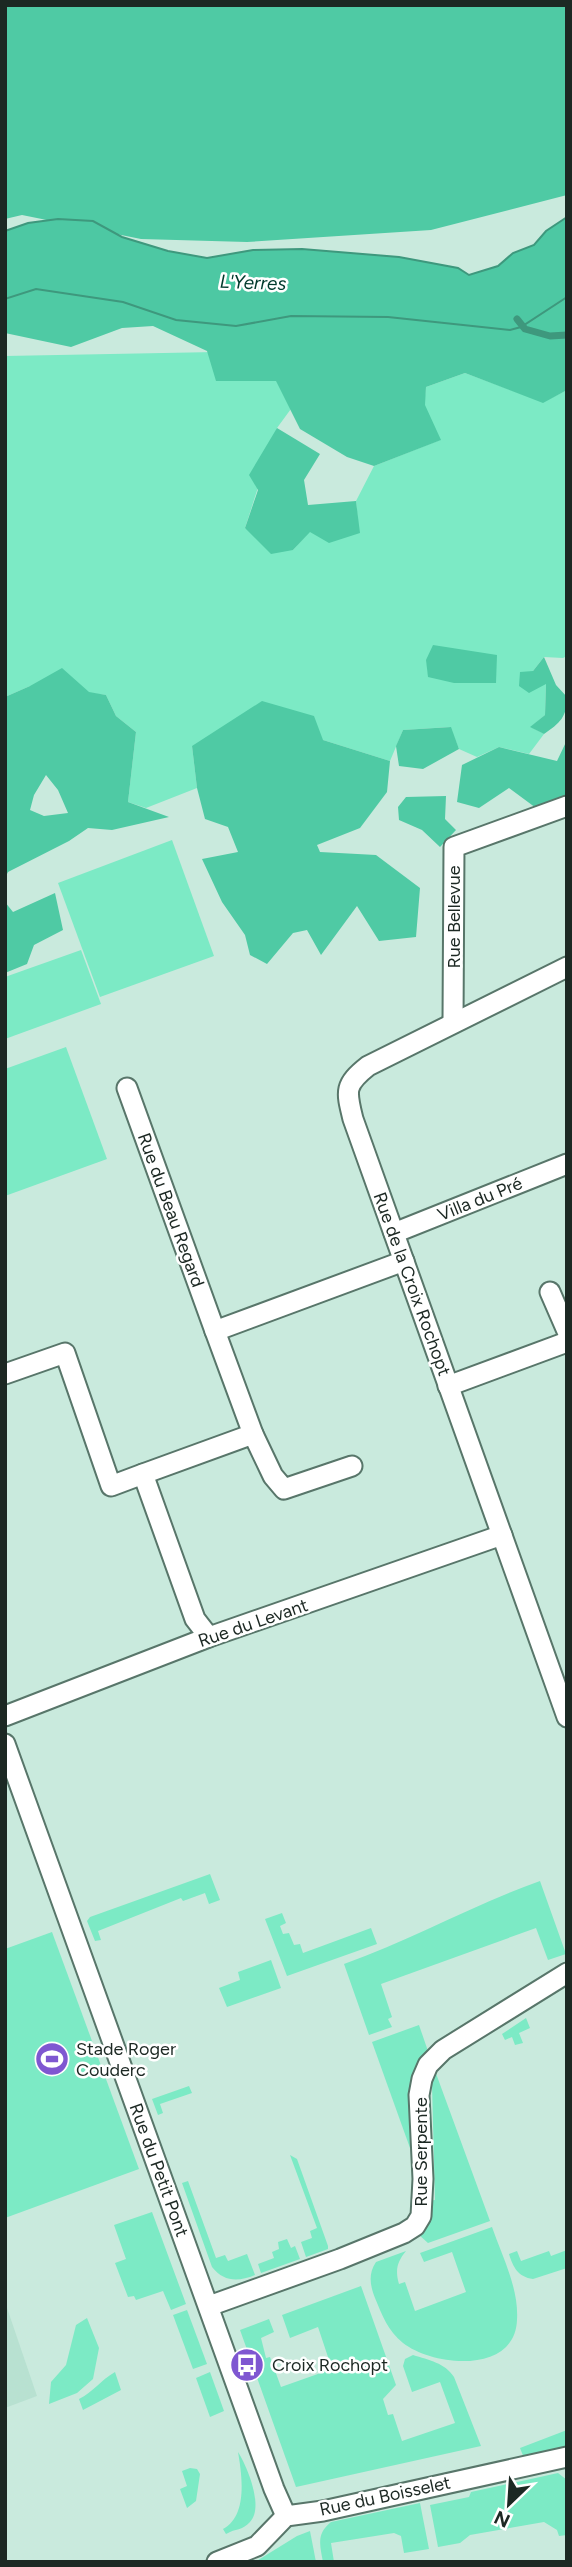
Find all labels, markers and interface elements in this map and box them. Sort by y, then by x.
water label: L'Yerres [219,270,287,295]
street label: Rue Bellevue [443,865,465,969]
street label: Rue du Beau Regard [133,1130,209,1290]
street label: Villa du Pré [434,1172,526,1226]
street label: Rue de la Croix Rochopt [368,1189,456,1379]
street label: Rue du Levant [195,1594,311,1652]
place label: Stade Roger Couderc [76,2038,176,2081]
sports icon: Stade Roger Couderc [33,2040,71,2078]
street label: Rue Serpente [410,2097,432,2207]
street label: Rue du Petit Pont [125,2100,193,2240]
bus stop icon: Croix Rochopt [228,2346,266,2384]
place label: Croix Rochopt [272,2354,388,2376]
north arrow [474,2469,544,2539]
street label: Rue du Boisselet [317,2471,453,2521]
text: N [491,2505,514,2532]

